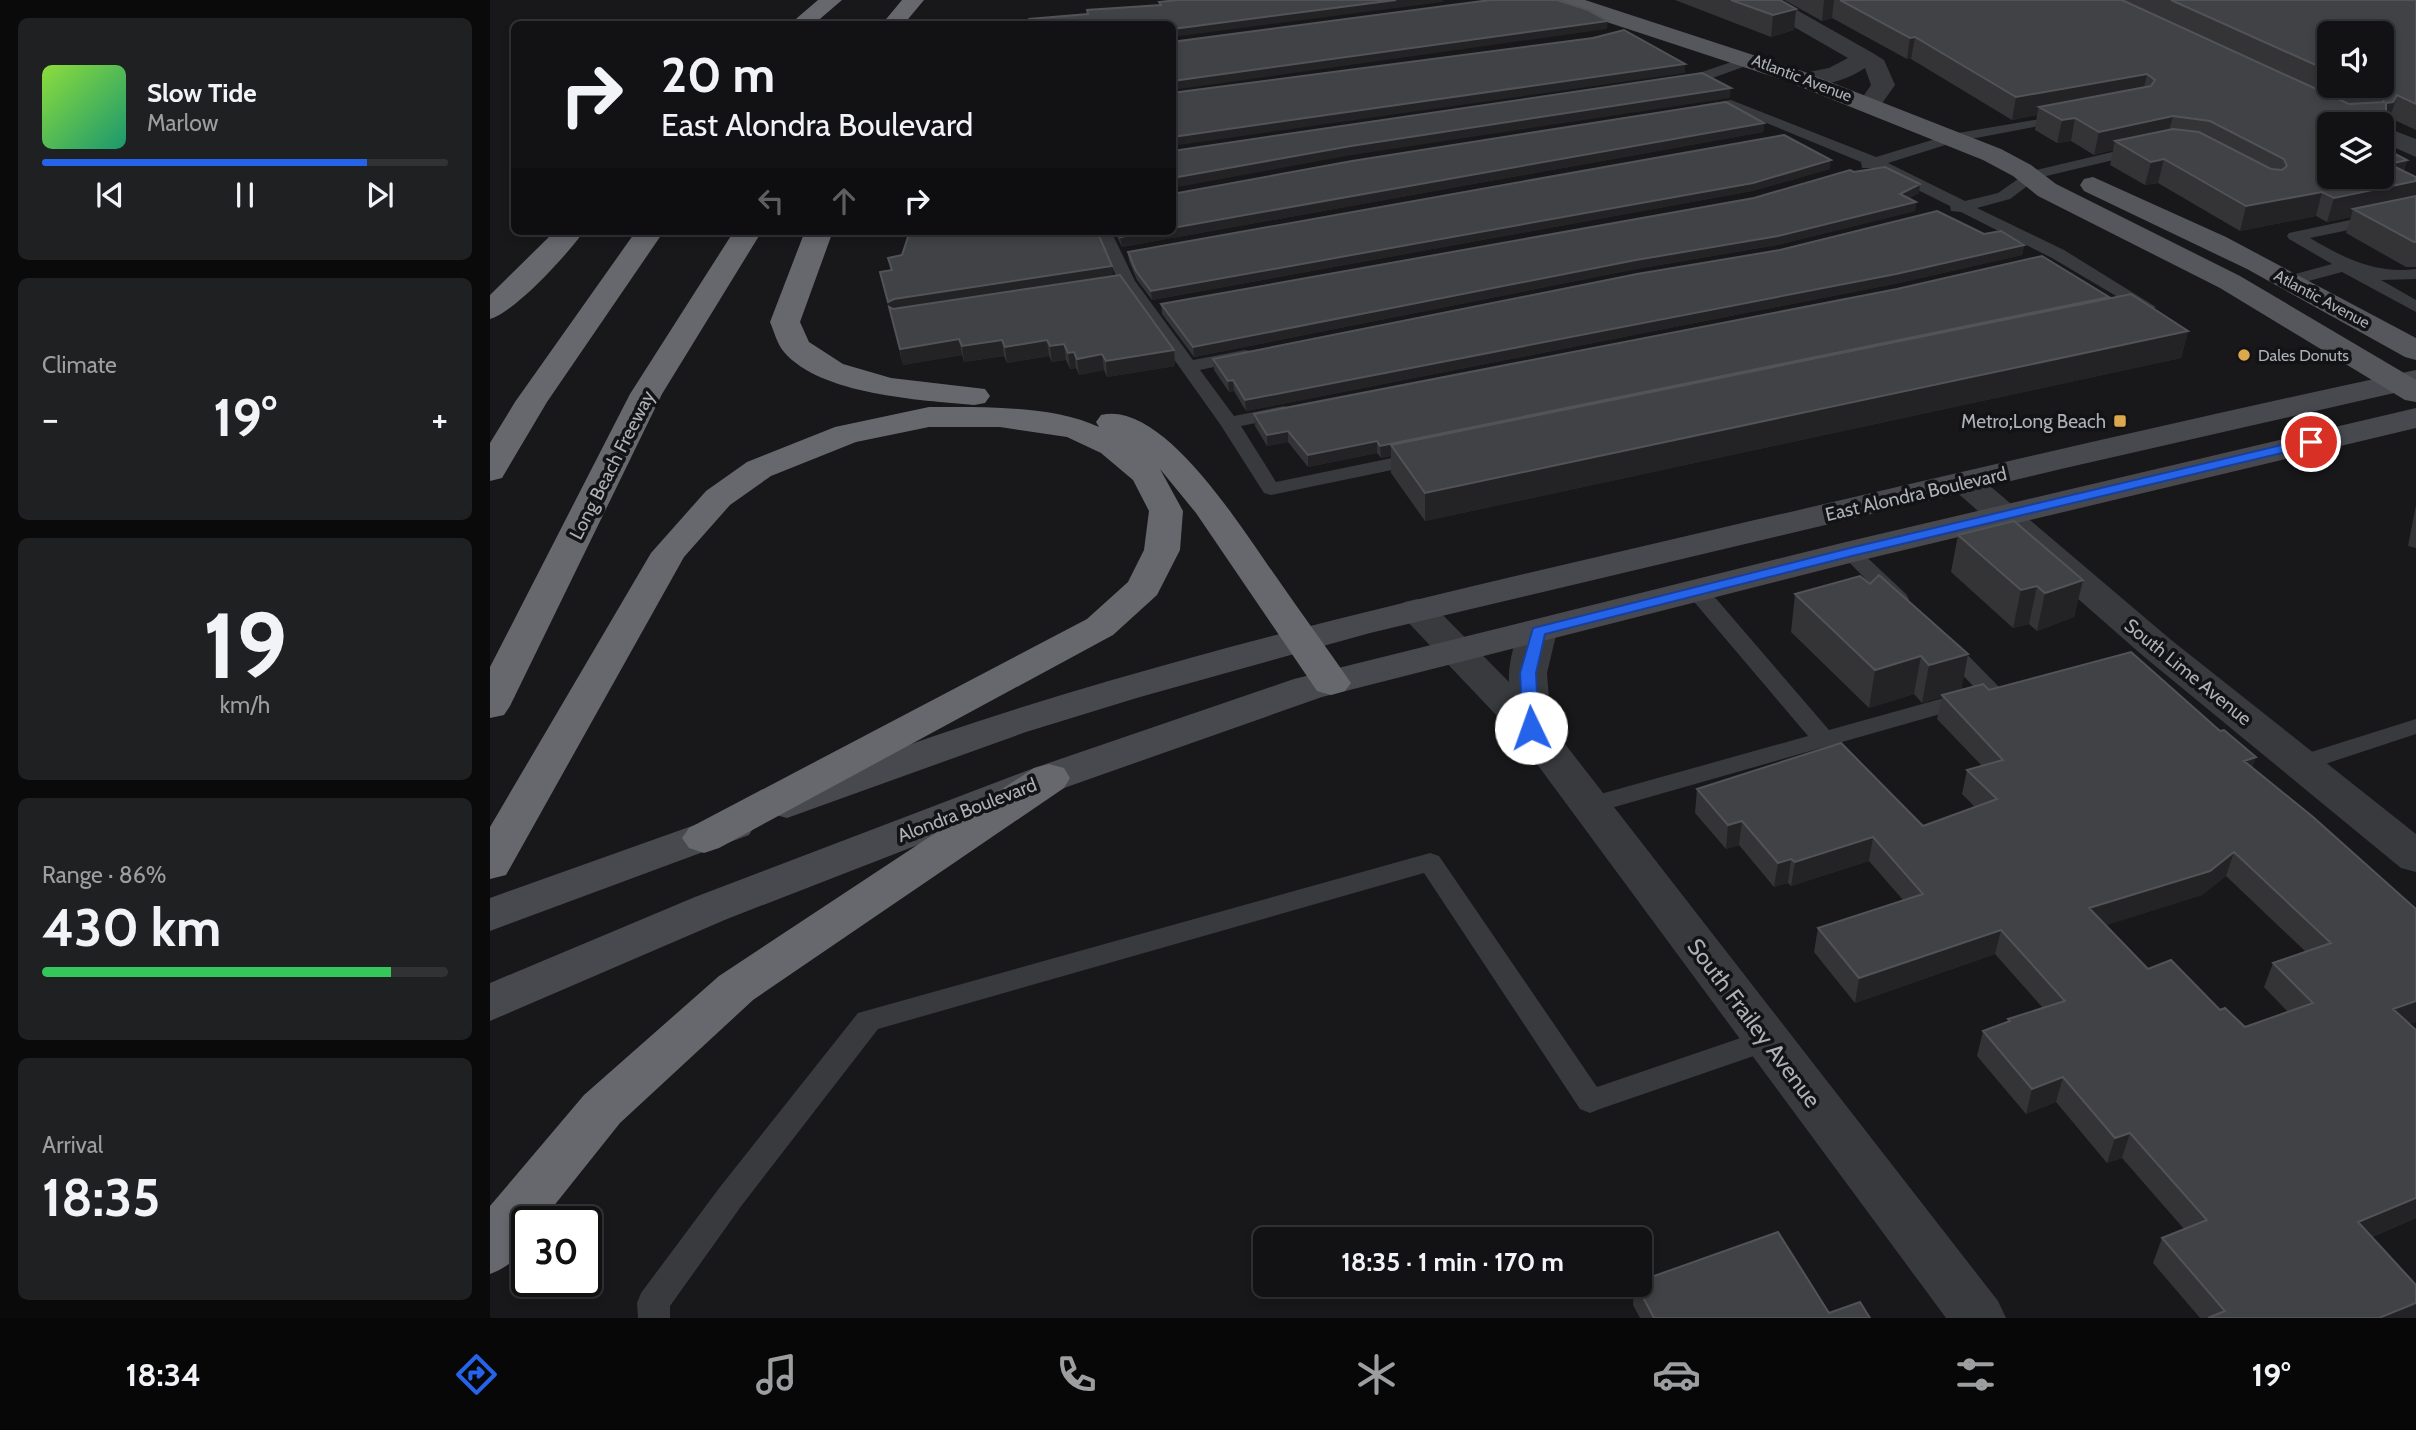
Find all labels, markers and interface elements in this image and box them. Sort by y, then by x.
map controls [2317,21,2394,189]
button: sound [2317,21,2394,98]
text: 20 m [661,45,775,104]
icon: right [546,49,637,140]
street label: Atlantic Avenue [1749,50,1855,106]
text: Slow Tide [147,77,257,109]
text: East Alondra Boulevard [661,105,973,144]
text: Marlow [147,109,218,137]
button: layers [2317,112,2394,189]
icon: previous [91,176,129,214]
icon: pause [226,176,264,214]
icon: next [361,176,399,214]
icon: left [752,182,790,220]
icon: ahead [825,182,863,220]
icon: right [898,182,936,220]
street label: Atlantic Avenue [2271,266,2373,332]
place label: Dales Donuts [2258,346,2349,365]
marker: Dales Donuts [2236,347,2252,363]
text: Climate [42,351,117,379]
text: 19° [213,386,277,449]
street label: Long Beach Freeway [565,386,660,543]
text: − [42,395,59,442]
text: + [431,395,448,442]
place label: Metro;Long Beach [1961,410,2106,433]
pin [2281,412,2341,472]
marker: Metro;Long Beach [2112,413,2128,429]
icon: arrive [2292,423,2330,461]
street label: East Alondra Boulevard [1823,462,2009,526]
text: 19 [203,590,287,701]
street label: South Lime Avenue [2120,614,2256,730]
text: km/h [220,691,270,719]
position arrow [1494,691,1568,765]
street label: Alondra Boulevard [894,773,1040,847]
text: Range · 86% [42,861,166,889]
text: 430 km [42,896,221,959]
street label: South Frailey Avenue [1681,933,1827,1113]
text: Arrival [42,1131,103,1159]
text: 18:35 [42,1166,160,1229]
speed limit sign: 30 [511,1206,602,1297]
text: 18:35 · 1 min · 170 m [1341,1246,1564,1278]
icon: directions [452,1350,501,1399]
icon: music [752,1350,801,1399]
icon: phone [1052,1350,1101,1399]
icon: climate [1352,1350,1401,1399]
icon: car [1652,1350,1701,1399]
icon: filters [1951,1350,2000,1399]
text: 18:34 [125,1355,201,1394]
text: 19° [2251,1355,2290,1394]

